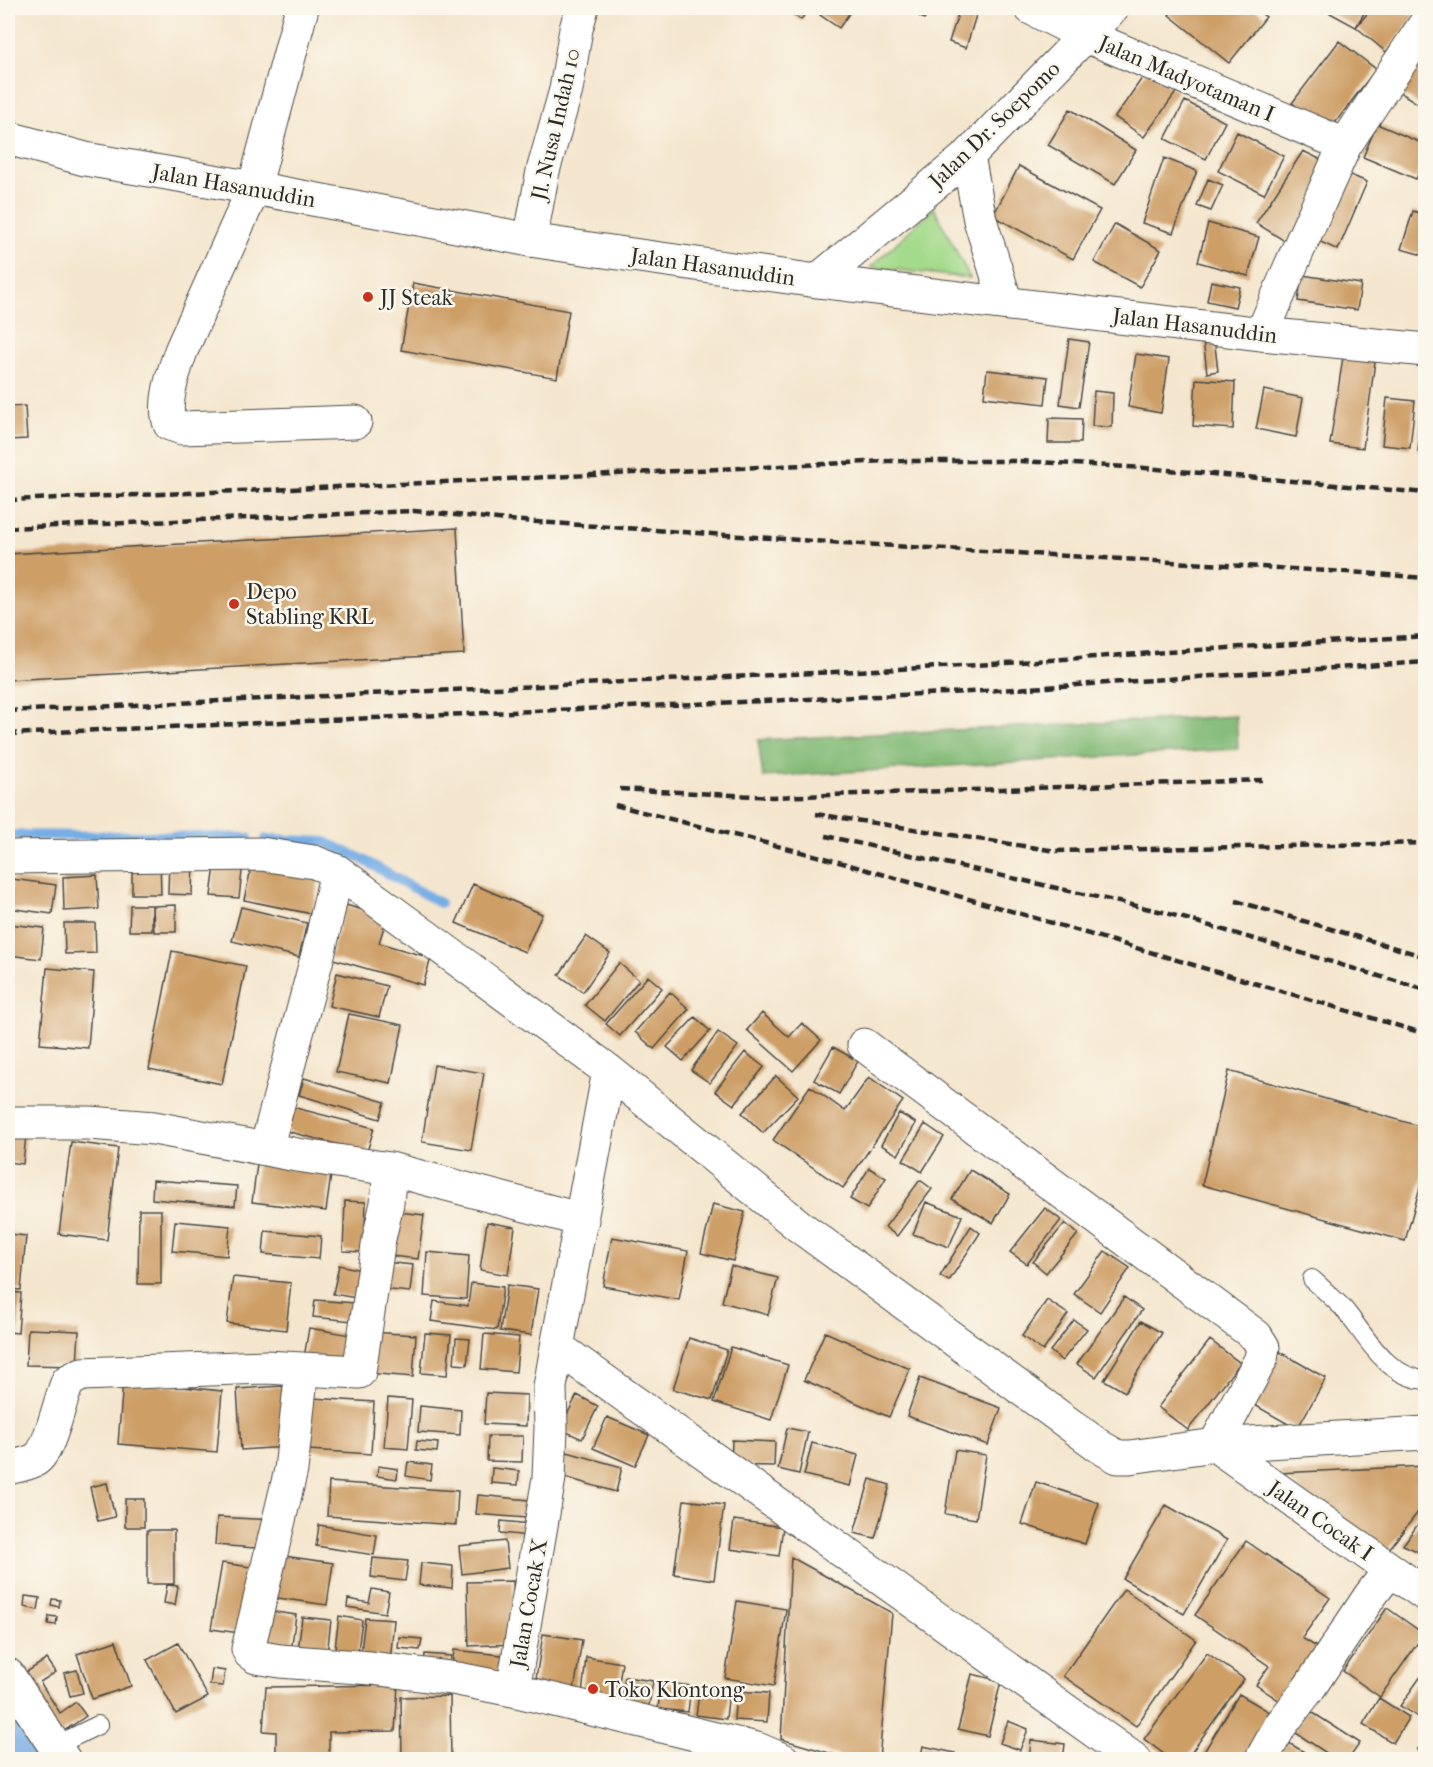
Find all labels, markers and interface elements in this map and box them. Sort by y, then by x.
street label: Jalan Madyotaman I [1093,29,1279,128]
street label: Jl. Nusa Indah 10 [525,46,586,205]
street label: Jalan Dr. Soepomo [922,56,1066,195]
street label: Jalan Hasanuddin [148,158,318,213]
street label: Jalan Hasanuddin [627,242,797,291]
place label: JJ Steak [378,285,454,311]
marker: JJ Steak [361,290,375,304]
street label: Jalan Hasanuddin [1109,303,1279,349]
place label: Depo Stabling KRL [246,579,374,630]
marker: Depo Stabling KRL [227,597,241,611]
street label: Jalan Cocak I [1261,1474,1378,1567]
street label: Jalan Cocak X [504,1537,553,1672]
place label: Toko Klontong [605,1677,745,1703]
marker: Toko Klontong [586,1682,600,1696]

